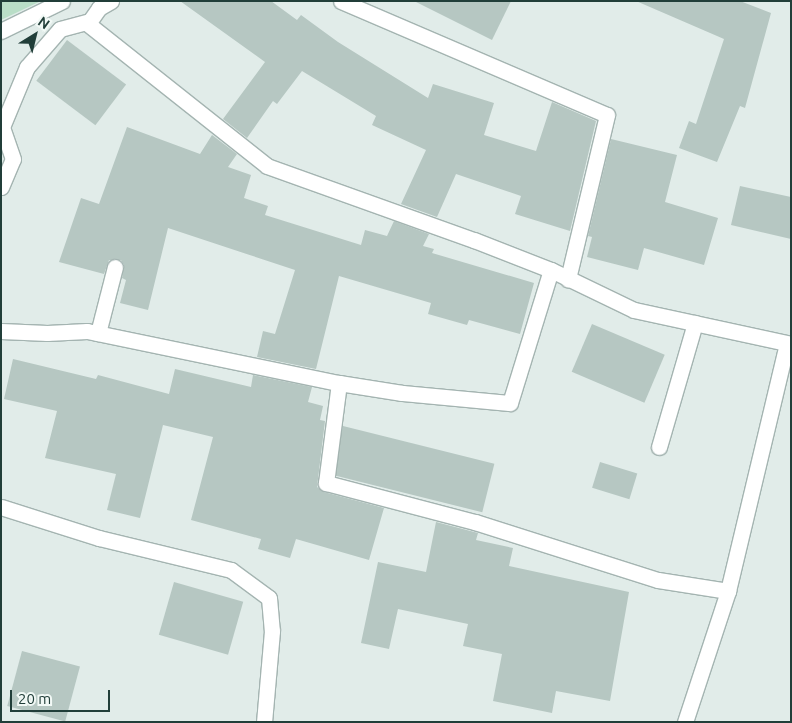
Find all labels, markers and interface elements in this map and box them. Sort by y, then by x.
north arrow [10,10,60,60]
text: N [35,13,53,32]
scale bar [12,680,112,712]
text: 20 m [18,690,51,707]

